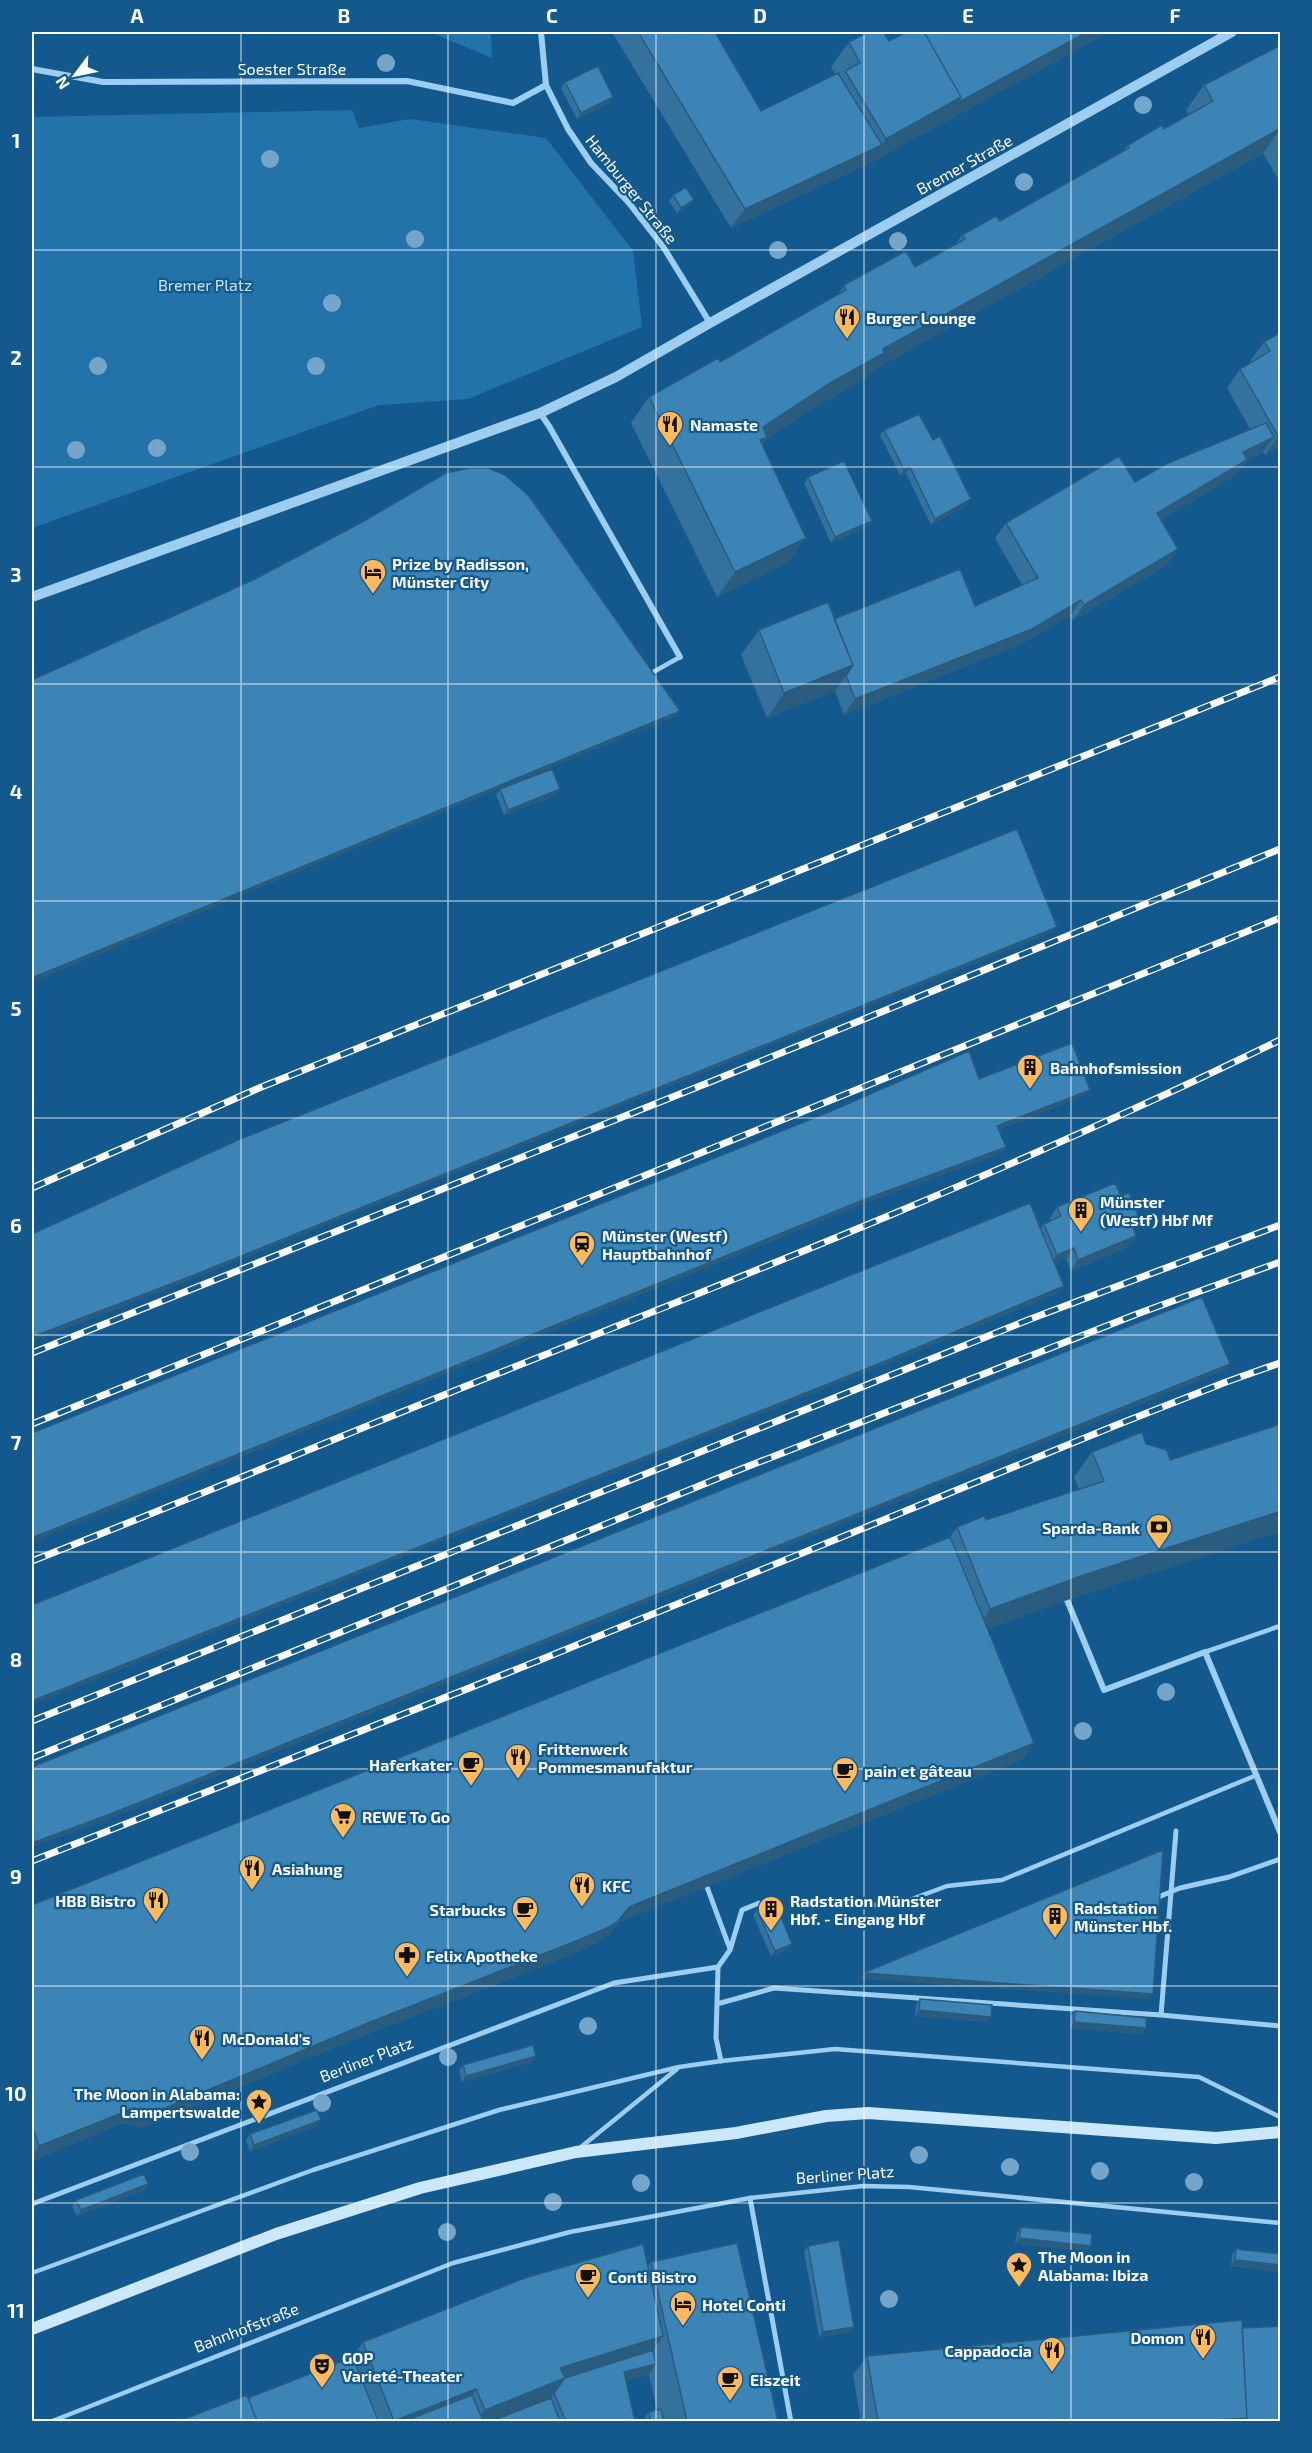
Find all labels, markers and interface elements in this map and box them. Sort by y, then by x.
text: A [130,3,144,27]
text: B [338,3,350,27]
text: C [546,3,558,27]
text: D [753,3,767,27]
text: E [962,3,974,27]
text: F [1169,3,1181,27]
north arrow [45,45,105,105]
street label: Soester Straße [238,59,346,78]
text: N [51,73,73,93]
text: 1 [12,128,20,152]
street label: Bremer Straße [913,130,1015,198]
street label: Hamburger Straße [582,131,682,247]
park label: Bremer Platz [158,275,252,294]
restaurant icon: Burger Lounge [832,302,862,340]
place label: Burger Lounge [866,308,976,327]
text: 2 [10,345,22,369]
restaurant icon: Namaste [655,409,685,447]
place label: Namaste [690,415,758,434]
place label: Prize by Radisson, Münster City [392,554,529,592]
hotel icon: Prize by Radisson, Münster City [358,557,388,595]
text: 3 [10,562,22,586]
text: 4 [10,779,23,803]
text: 5 [10,996,22,1020]
building icon: Bahnhofsmission [1015,1052,1045,1090]
place label: Bahnhofsmission [1050,1058,1182,1077]
place label: Münster (Westf) Hbf Mf [1100,1192,1213,1229]
building icon: Münster (Westf) Hbf Mf [1066,1195,1096,1233]
text: 6 [10,1213,22,1237]
place label: Münster (Westf) Hauptbahnhof [602,1226,728,1263]
station icon: Münster (Westf) Hauptbahnhof [567,1229,597,1267]
text: 7 [11,1430,22,1454]
bank icon: Sparda-Bank [1144,1512,1174,1550]
place label: Sparda-Bank [1042,1518,1140,1537]
text: 8 [10,1647,22,1671]
place label: Frittenwerk Pommesmanufaktur [538,1739,693,1776]
restaurant icon: Frittenwerk Pommesmanufaktur [503,1742,533,1780]
cafe icon: Haferkater [456,1749,486,1787]
place label: Haferkater [369,1755,452,1774]
cafe icon: pain et gâteau [830,1755,860,1793]
place label: pain et gâteau [864,1761,972,1780]
supermarket icon: REWE To Go [328,1801,358,1839]
place label: REWE To Go [362,1807,450,1826]
restaurant icon: Asiahung [237,1853,267,1891]
place label: Asiahung [272,1859,343,1878]
text: 9 [10,1864,22,1888]
restaurant icon: KFC [567,1870,597,1908]
place label: KFC [602,1876,630,1895]
restaurant icon: HBB Bistro [141,1885,171,1923]
place label: HBB Bistro [55,1891,136,1910]
place label: Radstation Münster Hbf. - Eingang Hbf [790,1891,942,1928]
cafe icon: Starbucks [510,1894,540,1932]
building icon: Radstation Münster Hbf. - Eingang Hbf [756,1894,786,1932]
place label: Radstation Münster Hbf. [1074,1898,1172,1935]
place label: Starbucks [430,1900,506,1919]
building icon: Radstation Münster Hbf. [1040,1901,1070,1939]
pharmacy icon: Felix Apotheke [392,1940,422,1978]
place label: Felix Apotheke [426,1946,538,1965]
restaurant icon: McDonald's [187,2023,217,2061]
place label: McDonald's [222,2029,311,2048]
street label: Berliner Platz [317,2032,415,2086]
text: 10 [5,2081,27,2105]
place label: The Moon in Alabama: Lampertswalde [74,2084,240,2121]
place icon: The Moon in Alabama: Lampertswalde [244,2087,274,2125]
street label: Berliner Platz [795,2161,895,2187]
place label: The Moon in Alabama: Ibiza [1038,2247,1148,2284]
place icon: The Moon in Alabama: Ibiza [1004,2250,1034,2288]
cafe icon: Conti Bistro [573,2261,603,2299]
place label: Conti Bistro [608,2267,697,2286]
hotel icon: Hotel Conti [668,2289,698,2327]
place label: Hotel Conti [702,2295,786,2314]
text: 11 [7,2298,25,2322]
street label: Bahnhofstraße [191,2298,301,2356]
restaurant icon: Domon [1188,2322,1218,2360]
place label: Domon [1130,2328,1184,2347]
restaurant icon: Cappadocia [1037,2335,1067,2373]
place label: Cappadocia [944,2341,1032,2360]
place label: GOP Varieté-Theater [342,2348,463,2385]
theatre icon: GOP Varieté-Theater [307,2351,337,2389]
cafe icon: Eiszeit [715,2364,745,2402]
place label: Eiszeit [750,2370,801,2389]

